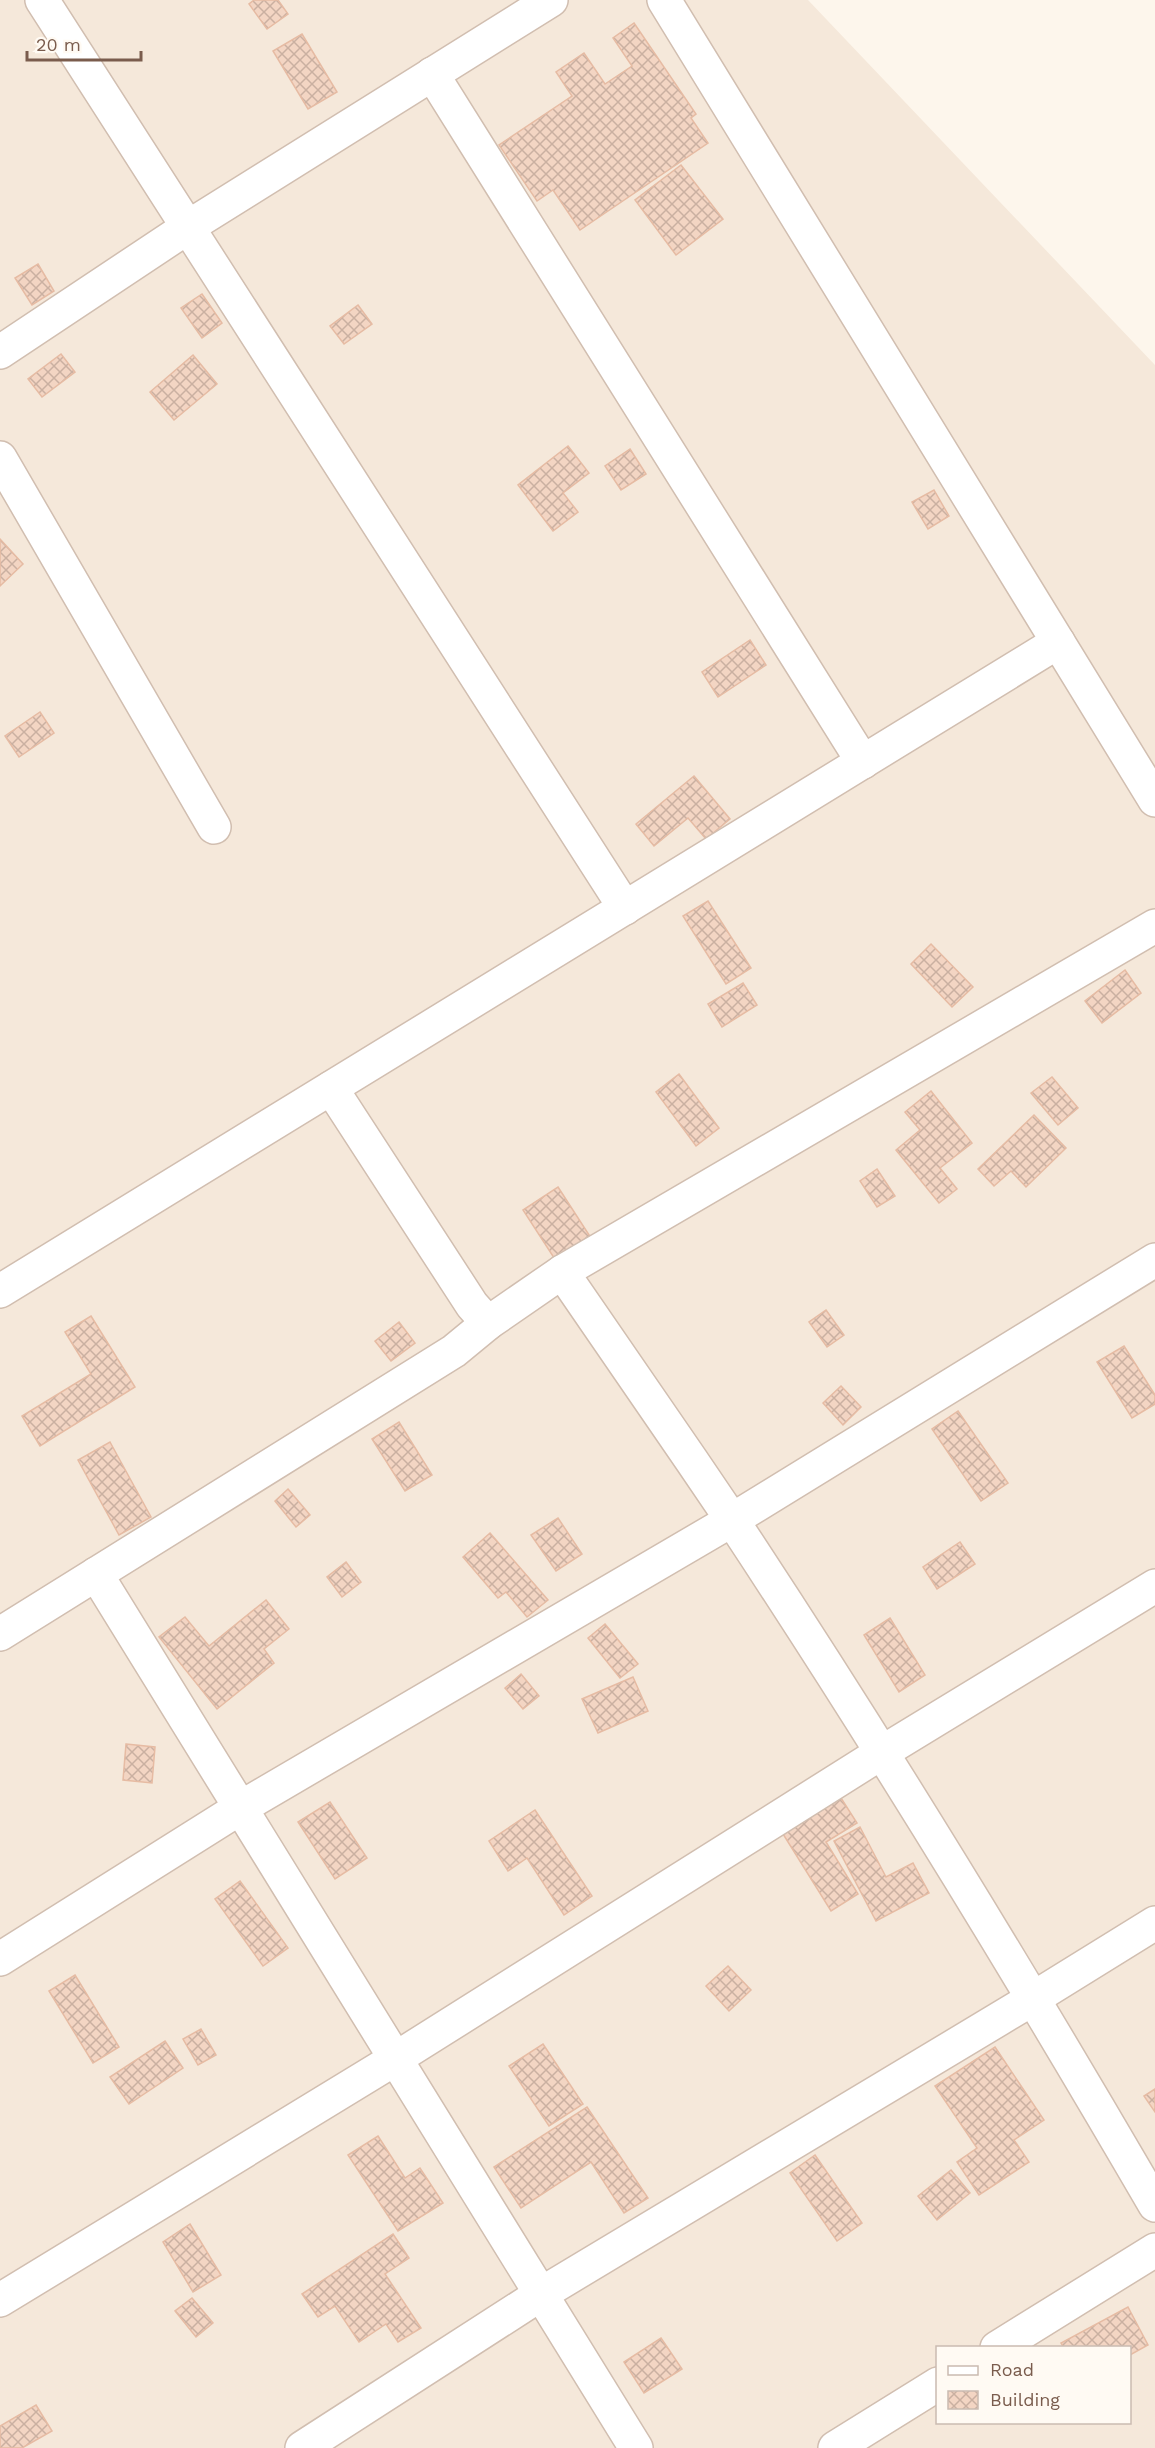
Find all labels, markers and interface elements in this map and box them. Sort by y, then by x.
scale bar [27,24,141,62]
text: 20 m [36,34,81,55]
legend [936,2346,1131,2424]
text: Road [990,2359,1034,2380]
text: Building [990,2389,1060,2410]

